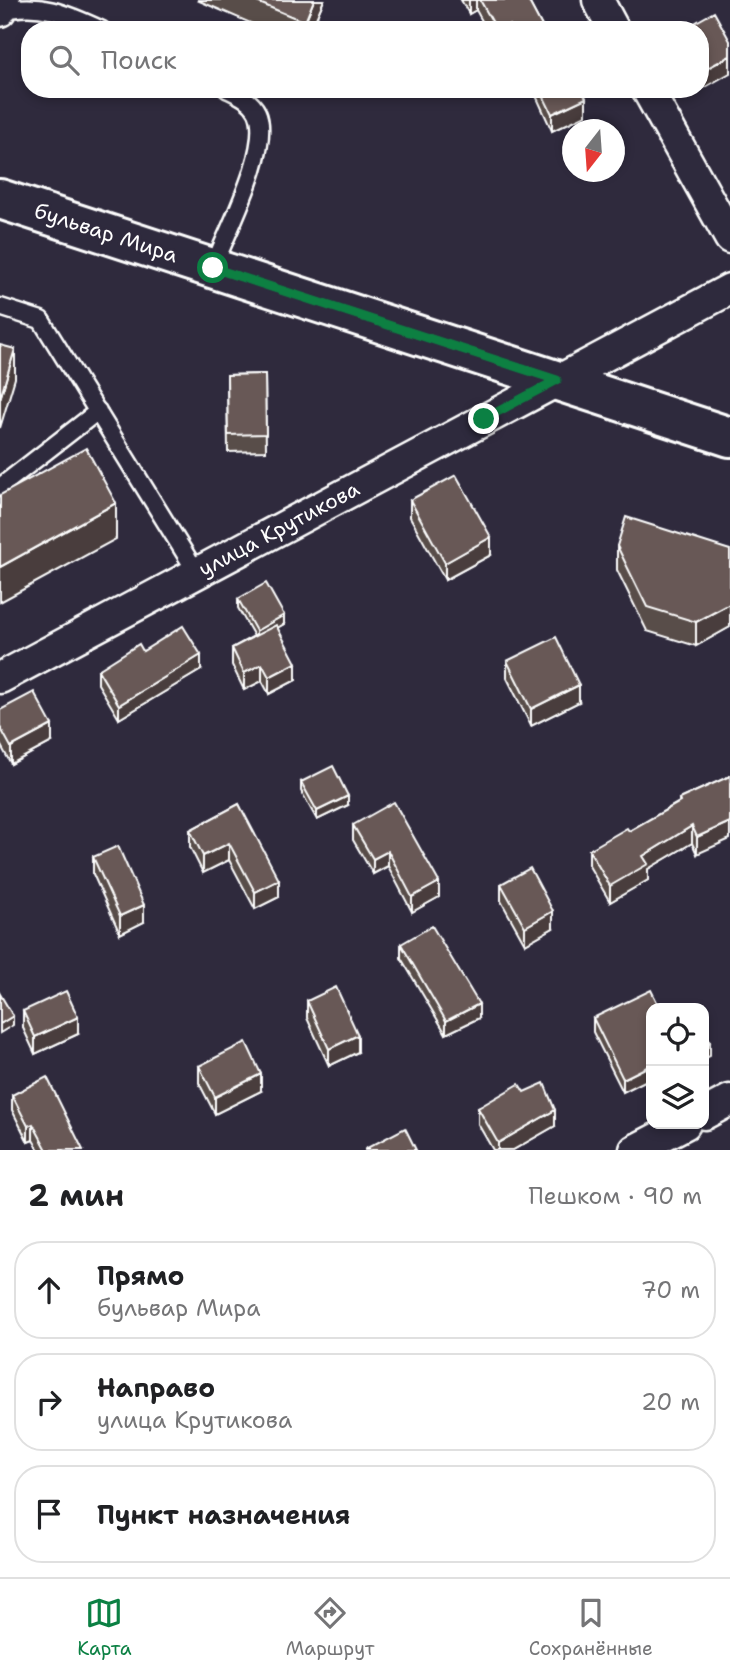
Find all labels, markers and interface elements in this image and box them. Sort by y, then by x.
search box [21,21,709,98]
icon: search [45,41,83,79]
text: Поиск [101,42,177,77]
north arrow [562,119,625,182]
street label: бульвар Мира [31,197,181,269]
route start [197,252,228,283]
route end [468,403,499,434]
street label: улица Крутикова [194,475,364,583]
map controls [646,1003,709,1129]
button: locate [646,1003,709,1066]
button: layers [646,1066,709,1129]
text: 2 мин [28,1175,124,1216]
text: Пешком · 90 m [529,1181,702,1211]
text: Прямо [97,1258,185,1293]
icon: ahead [30,1271,68,1309]
text: 70 m [641,1275,700,1305]
text: бульвар Мира [97,1293,260,1323]
text: Направо [97,1370,215,1405]
icon: right [30,1383,68,1421]
text: 20 m [641,1387,700,1417]
text: улица Крутикова [97,1405,292,1435]
icon: arrive [30,1495,68,1533]
text: Пункт назначения [97,1497,350,1532]
tab: Карта [77,1594,132,1661]
tab: Маршрут [286,1594,374,1661]
tab: Сохранённые [529,1594,653,1661]

